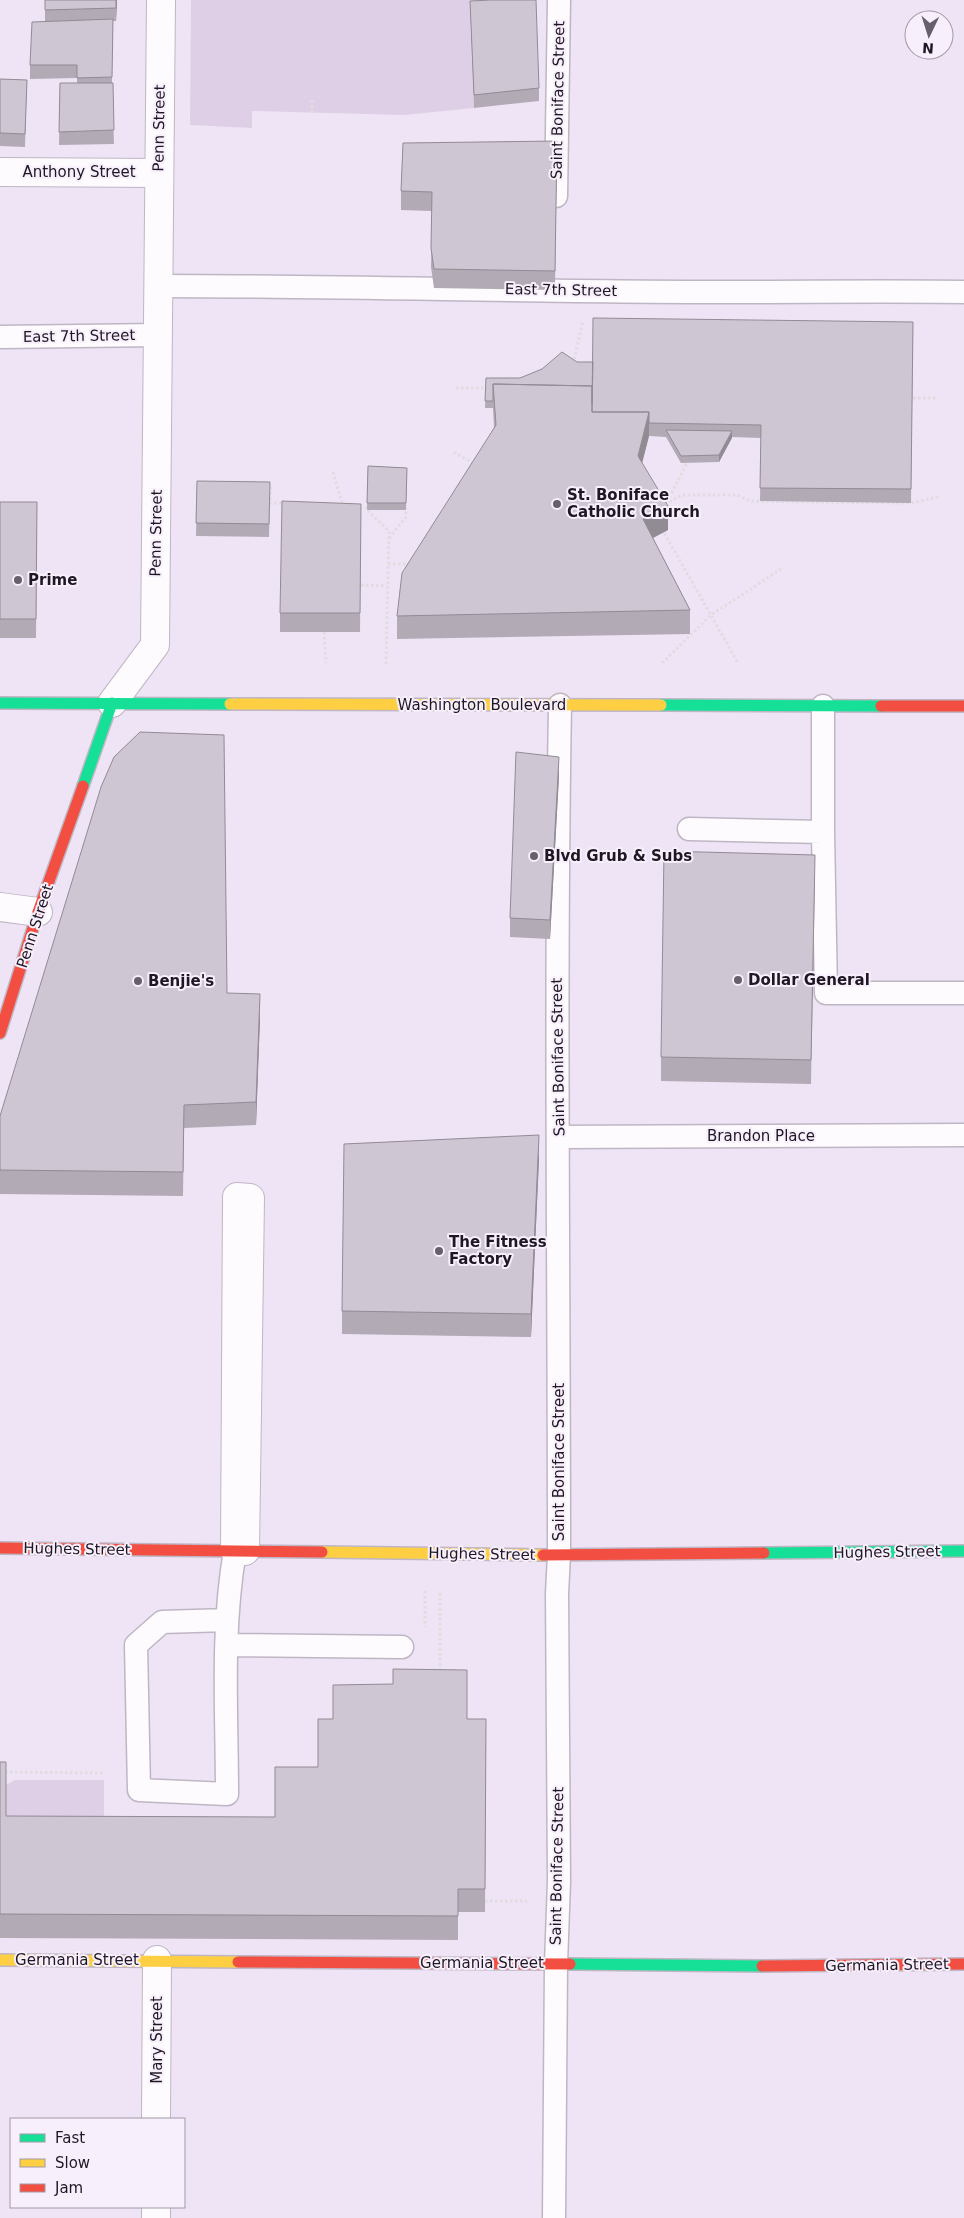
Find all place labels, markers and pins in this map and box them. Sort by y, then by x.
place label: St. Boniface Catholic Church [567,486,700,521]
marker: St. Boniface Catholic Church [551,498,563,510]
place label: Prime [28,571,77,589]
marker: Prime [12,574,24,586]
place label: Blvd Grub & Subs [544,847,692,865]
marker: Blvd Grub & Subs [528,850,540,862]
place label: Dollar General [748,971,870,989]
place label: Benjie's [148,972,214,990]
marker: Dollar General [732,974,744,986]
marker: Benjie's [132,975,144,987]
place label: The Fitness Factory [449,1233,547,1268]
marker: The Fitness Factory [433,1245,445,1257]

